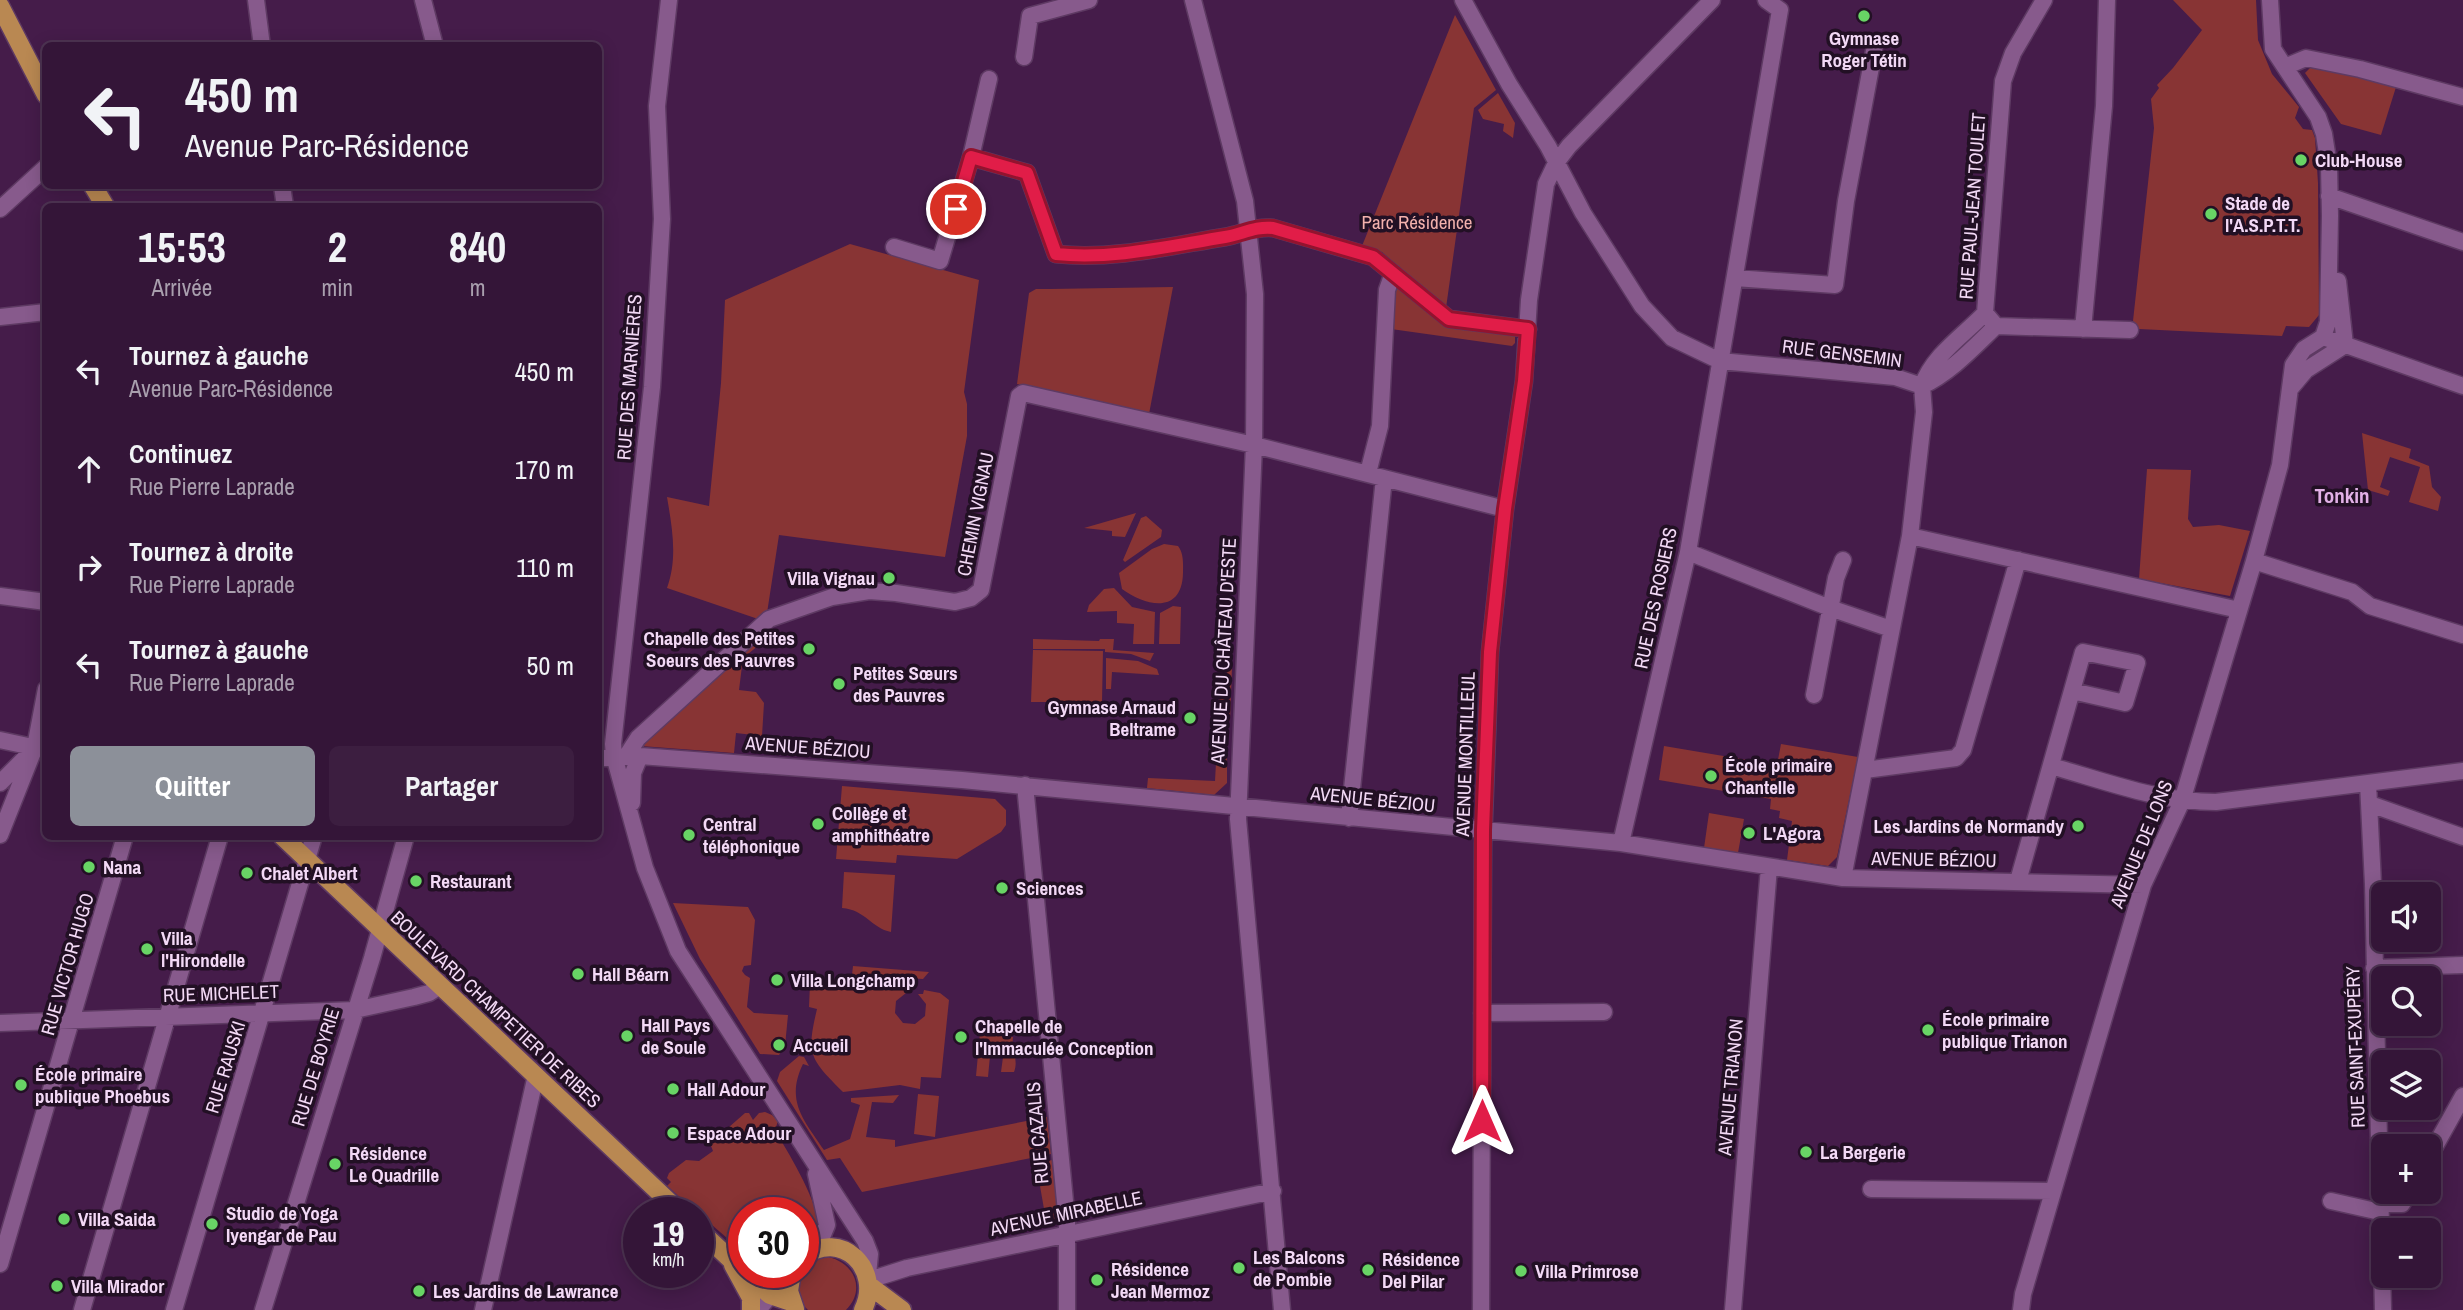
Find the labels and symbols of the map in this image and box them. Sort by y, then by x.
marker: Gymnase Roger Tétin [1856,8,1872,24]
place label: Gymnase Roger Tétin [1821,25,1907,73]
street label: RUE PAUL-JEAN TOULET [1953,111,1992,300]
place label: Club-House [2315,147,2403,173]
marker: Club-House [2293,152,2309,168]
pin [926,179,986,239]
place label: Stade de l'A.S.P.T.T. [2225,190,2300,238]
marker: Stade de l'A.S.P.T.T. [2203,206,2219,222]
park label: Parc Résidence [1362,209,1472,235]
street label: RUE DES MARNIÈRES [610,293,648,461]
street label: RUE GENSEMIN [1781,333,1903,373]
street label: CHEMIN VIGNAU [950,450,1000,578]
district label: Tonkin [2314,481,2370,510]
street label: RUE DES ROSIERS [1627,525,1683,671]
street label: AVENUE DU CHÂTEAU D'ESTE [1204,537,1242,766]
place label: Villa Vignau [787,565,875,591]
marker: Villa Vignau [881,570,897,586]
place label: Chapelle des Petites Soeurs des Pauvres [643,625,795,673]
marker: Chapelle des Petites Soeurs des Pauvres [801,641,817,657]
place label: Petites Sœurs des Pauvres [853,660,958,708]
street label: AVENUE MONTILLEUL [1449,671,1481,838]
marker: Petites Sœurs des Pauvres [831,676,847,692]
place label: Gymnase Arnaud Beltrame [1048,694,1176,742]
marker: Gymnase Arnaud Beltrame [1182,710,1198,726]
street label: AVENUE BÉZIOU [744,730,871,764]
place label: École primaire Chantelle [1725,752,1833,800]
marker: École primaire Chantelle [1703,768,1719,784]
street label: AVENUE DE LONS [2103,776,2178,913]
street label: AVENUE BÉZIOU [1308,779,1437,818]
place label: Collège et amphithéatre [832,800,930,848]
place label: Central téléphonique [703,811,800,859]
place label: Les Jardins de Normandy [1874,813,2064,839]
marker: Collège et amphithéatre [810,816,826,832]
marker: Les Jardins de Normandy [2070,818,2086,834]
place label: L'Agora [1763,820,1822,846]
marker: L'Agora [1741,825,1757,841]
marker: Central téléphonique [681,827,697,843]
street label: AVENUE BÉZIOU [1870,845,1997,873]
place label: Nana [103,854,141,880]
marker: Nana [81,859,97,875]
place label: Chalet Albert [261,860,357,886]
marker: Chalet Albert [239,865,255,881]
place label: Restaurant [430,868,511,894]
marker: Restaurant [408,873,424,889]
place label: Sciences [1016,875,1084,901]
marker: Sciences [994,880,1010,896]
street label: RUE VICTOR HUGO [34,890,100,1038]
street label: BOULEVARD CHAMPETIER DE RIBES [385,905,607,1113]
place label: Villa l'Hirondelle [161,925,246,973]
marker: Villa l'Hirondelle [139,941,155,957]
place label: Hall Béarn [592,961,669,987]
street label: RUE SAINT-EXUPÉRY [2339,965,2371,1128]
marker: Hall Béarn [570,966,586,982]
place label: Villa Longchamp [791,967,915,993]
marker: Villa Longchamp [769,972,785,988]
street label: RUE MICHELET [163,978,280,1008]
street label: RUE DE BOYRIE [285,1005,345,1129]
place label: École primaire publique Trianon [1942,1006,2068,1054]
place label: Hall Pays de Soule [641,1012,710,1060]
place label: Chapelle de l'Immaculée Conception [975,1013,1154,1061]
street label: RUE RAUSKI [199,1018,251,1116]
street label: AVENUE TRIANON [1711,1018,1749,1157]
marker: École primaire publique Trianon [1920,1022,1936,1038]
marker: Hall Pays de Soule [619,1028,635,1044]
marker: Chapelle de l'Immaculée Conception [953,1029,969,1045]
place label: Accueil [793,1032,848,1058]
marker: Accueil [771,1037,787,1053]
place label: École primaire publique Phoebus [35,1061,170,1109]
place label: Hall Adour [687,1076,765,1102]
marker: École primaire publique Phoebus [13,1077,29,1093]
marker: Hall Adour [665,1081,681,1097]
street label: RUE CAZALIS [1020,1081,1054,1185]
position arrow [1445,1084,1519,1158]
place label: Espace Adour [687,1120,791,1146]
marker: Espace Adour [665,1125,681,1141]
place label: La Bergerie [1820,1139,1906,1165]
place label: Résidence Le Quadrille [349,1140,439,1188]
marker: La Bergerie [1798,1144,1814,1160]
marker: Résidence Le Quadrille [327,1156,343,1172]
street label: AVENUE MIRABELLE [987,1184,1144,1242]
speed limit sign: 30 [728,1197,819,1288]
place label: Studio de Yoga Iyengar de Pau [226,1200,338,1248]
place label: Villa Saida [78,1206,156,1232]
marker: Villa Saida [56,1211,72,1227]
marker: Studio de Yoga Iyengar de Pau [204,1216,220,1232]
place label: Les Balcons de Pombie [1253,1244,1345,1292]
place label: Résidence Del Pilar [1382,1246,1460,1294]
place label: Résidence Jean Mermoz [1111,1256,1210,1304]
place label: Villa Primrose [1535,1258,1639,1284]
marker: Les Balcons de Pombie [1231,1260,1247,1276]
marker: Résidence Del Pilar [1360,1262,1376,1278]
marker: Villa Primrose [1513,1263,1529,1279]
marker: Résidence Jean Mermoz [1089,1272,1105,1288]
place label: Villa Mirador [71,1273,164,1299]
marker: Villa Mirador [49,1278,65,1294]
place label: Les Jardins de Lawrance [433,1278,619,1304]
marker: Les Jardins de Lawrance [411,1283,427,1299]

